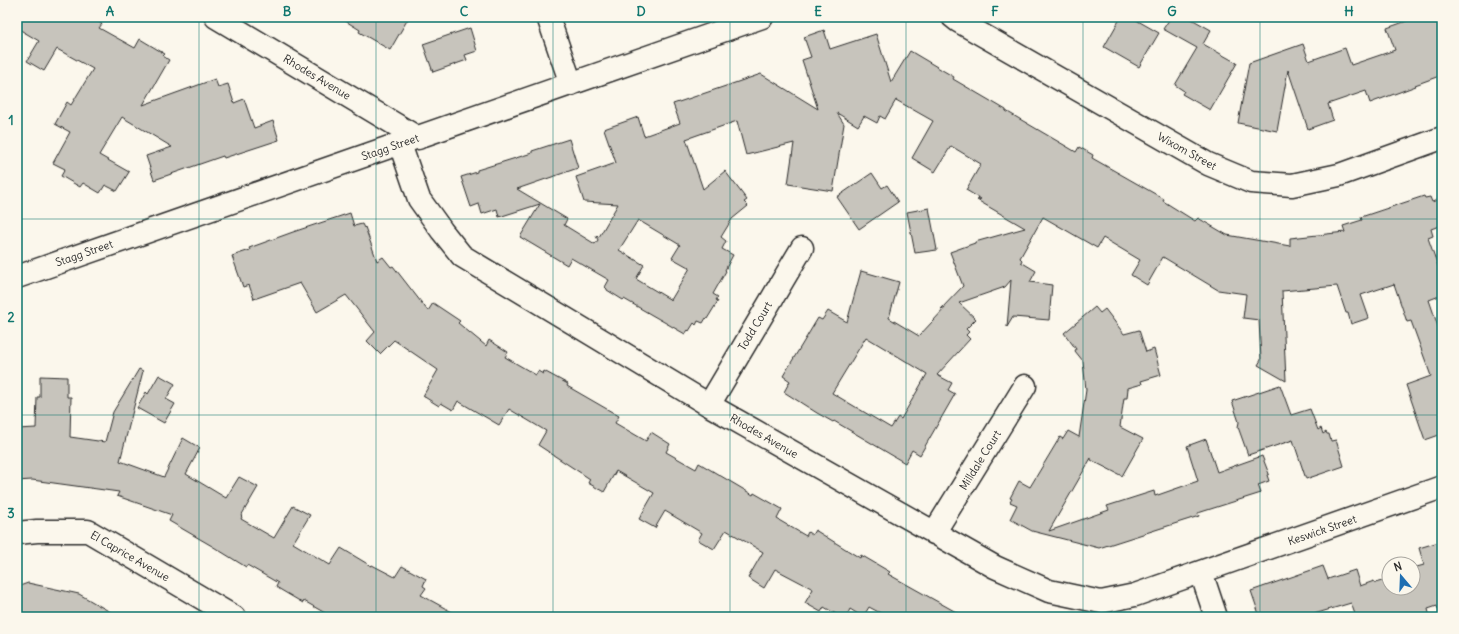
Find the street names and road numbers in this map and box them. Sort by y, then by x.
street label: Rhodes Avenue [281,51,353,103]
street label: Wixom Street [1155,129,1219,173]
street label: Stagg Street [359,131,421,163]
street label: Stagg Street [53,237,115,269]
street label: Todd Court [735,299,775,353]
street label: Rhodes Avenue [727,411,801,461]
street label: Milldale Court [956,427,1004,493]
street label: Keswick Street [1286,512,1358,548]
street label: El Caprice Avenue [88,528,172,584]

